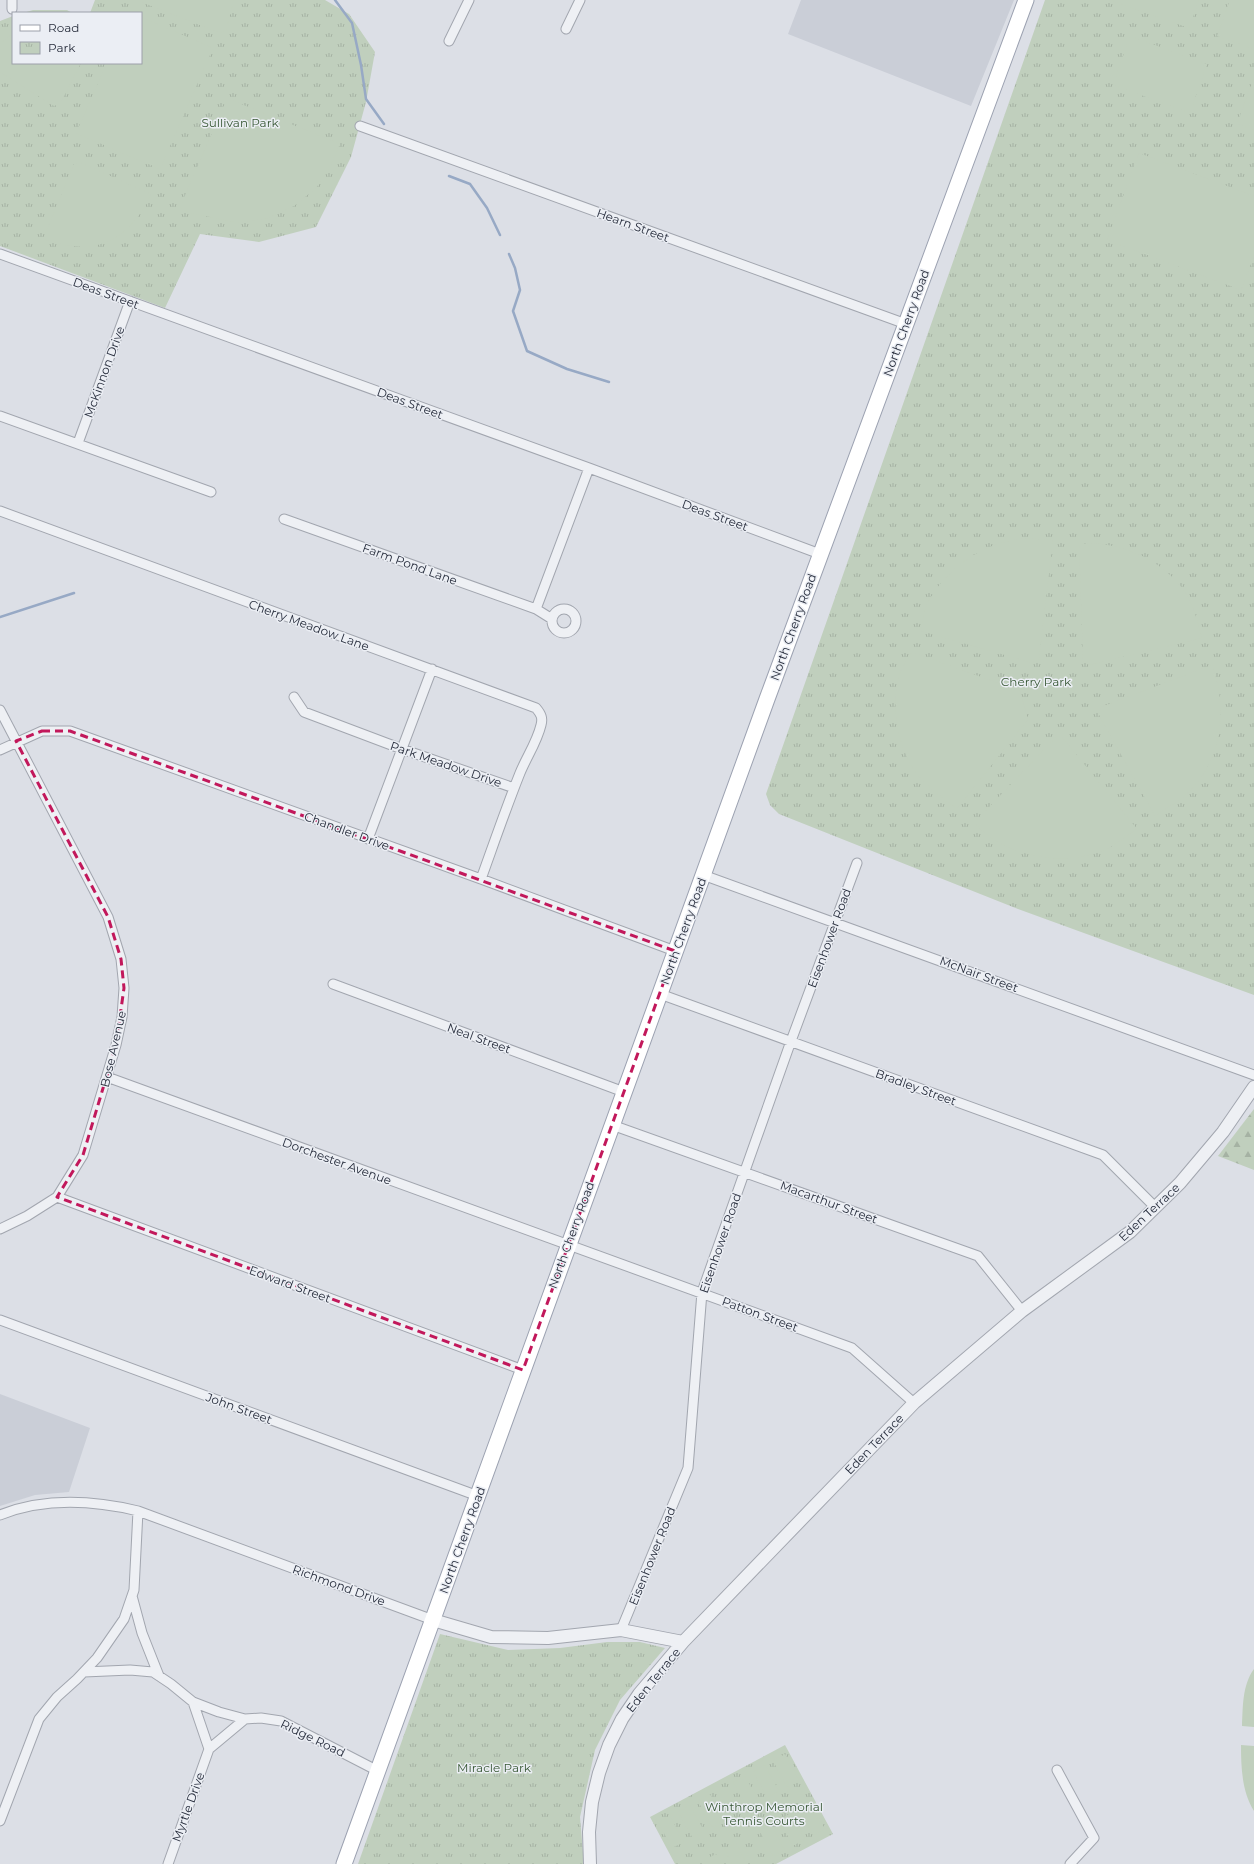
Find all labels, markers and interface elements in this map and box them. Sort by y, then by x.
legend [12,12,142,64]
text: Road [48,20,79,35]
text: Park [48,40,76,55]
park label: Sullivan Park [201,115,279,130]
street label: Hearn Street [595,205,671,245]
street label: North Cherry Road [880,267,932,379]
street label: Deas Street [71,274,141,312]
street label: McKinnon Drive [80,324,128,420]
street label: Deas Street [375,384,445,422]
street label: Deas Street [680,496,750,534]
street label: Farm Pond Lane [360,540,460,588]
street label: North Cherry Road [767,571,819,683]
street label: Cherry Meadow Lane [247,596,371,654]
park label: Cherry Park [1001,674,1072,689]
street label: Park Meadow Drive [388,738,504,790]
street label: Chandler Drive [302,809,392,853]
street label: North Cherry Road [657,875,709,987]
street label: Eisenhower Road [804,886,854,990]
street label: McNair Street [938,953,1020,995]
street label: Bose Avenue [97,1009,129,1089]
street label: Neal Street [445,1020,513,1056]
street label: Bradley Street [874,1065,959,1109]
street label: Dorchester Avenue [280,1134,394,1188]
street label: Macarthur Street [778,1177,880,1227]
street label: North Cherry Road [545,1179,597,1291]
street label: Eden Terrace [1115,1180,1183,1244]
street label: Eisenhower Road [696,1191,744,1295]
street label: Edward Street [247,1262,333,1306]
street label: Patton Street [720,1293,800,1335]
street label: John Street [203,1389,274,1427]
street label: Eden Terrace [841,1411,907,1477]
street label: North Cherry Road [436,1484,488,1596]
street label: Eisenhower Road [625,1505,679,1607]
street label: Richmond Drive [291,1561,387,1609]
street label: Eden Terrace [623,1645,683,1715]
street label: Ridge Road [278,1716,348,1760]
park label: Miracle Park [457,1760,532,1775]
street label: Myrtle Drive [168,1770,208,1844]
park label: Winthrop Memorial Tennis Courts [705,1799,823,1828]

